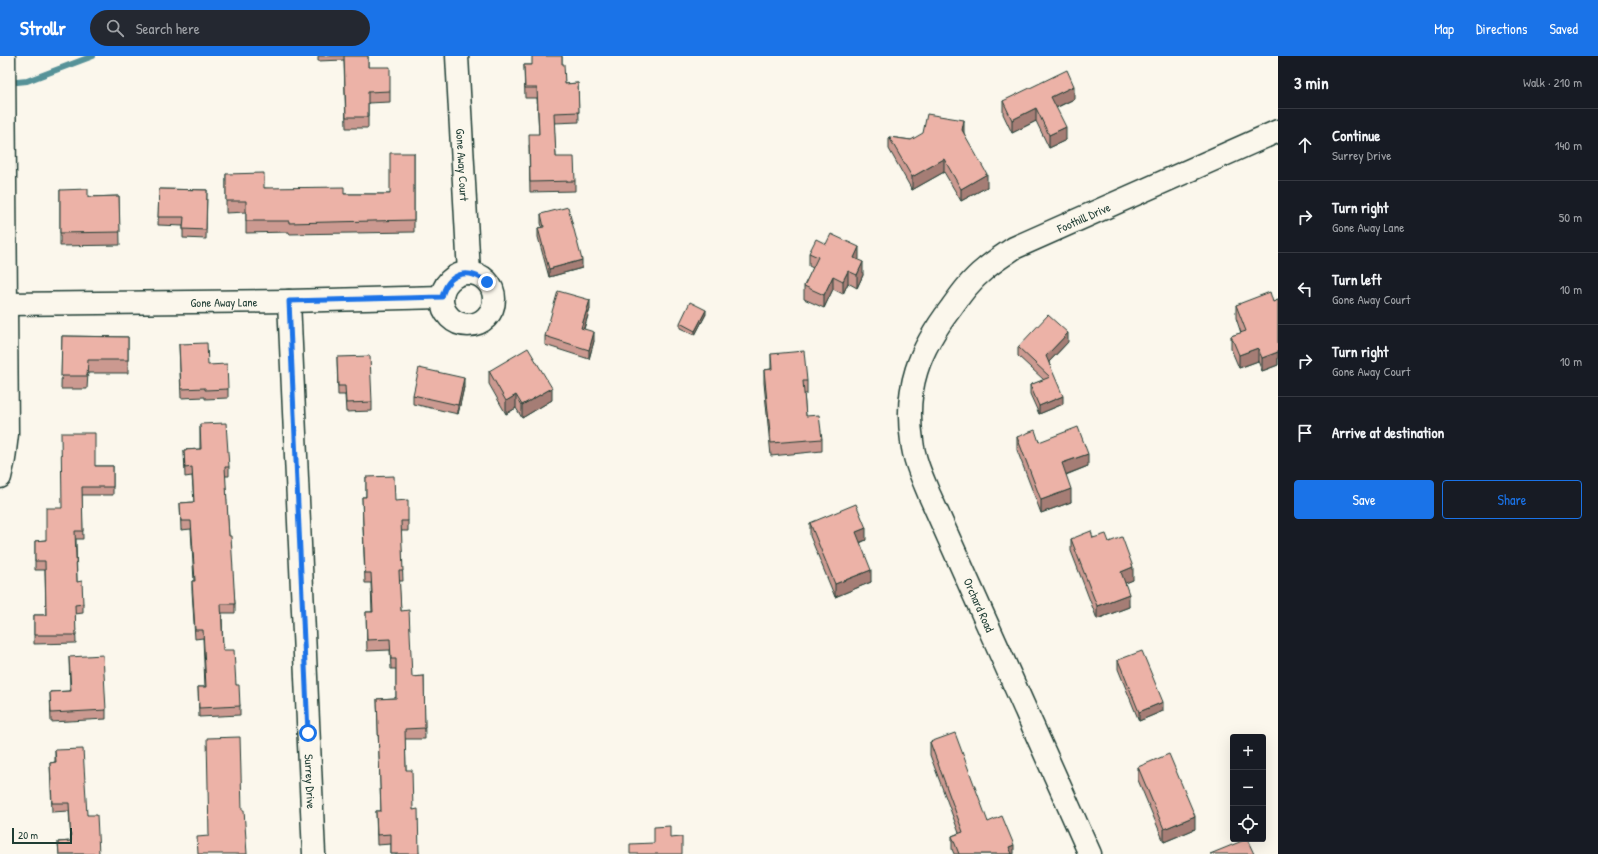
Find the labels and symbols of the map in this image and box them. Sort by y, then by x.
street label: Gone Away Court [453,128,474,202]
street label: Foothill Drive [1053,198,1113,237]
route end [478,273,496,291]
street label: Gone Away Lane [190,293,258,311]
street label: Orchard Road [960,575,999,635]
route start [299,724,317,742]
street label: Surrey Drive [301,754,320,809]
scale bar [12,826,72,845]

